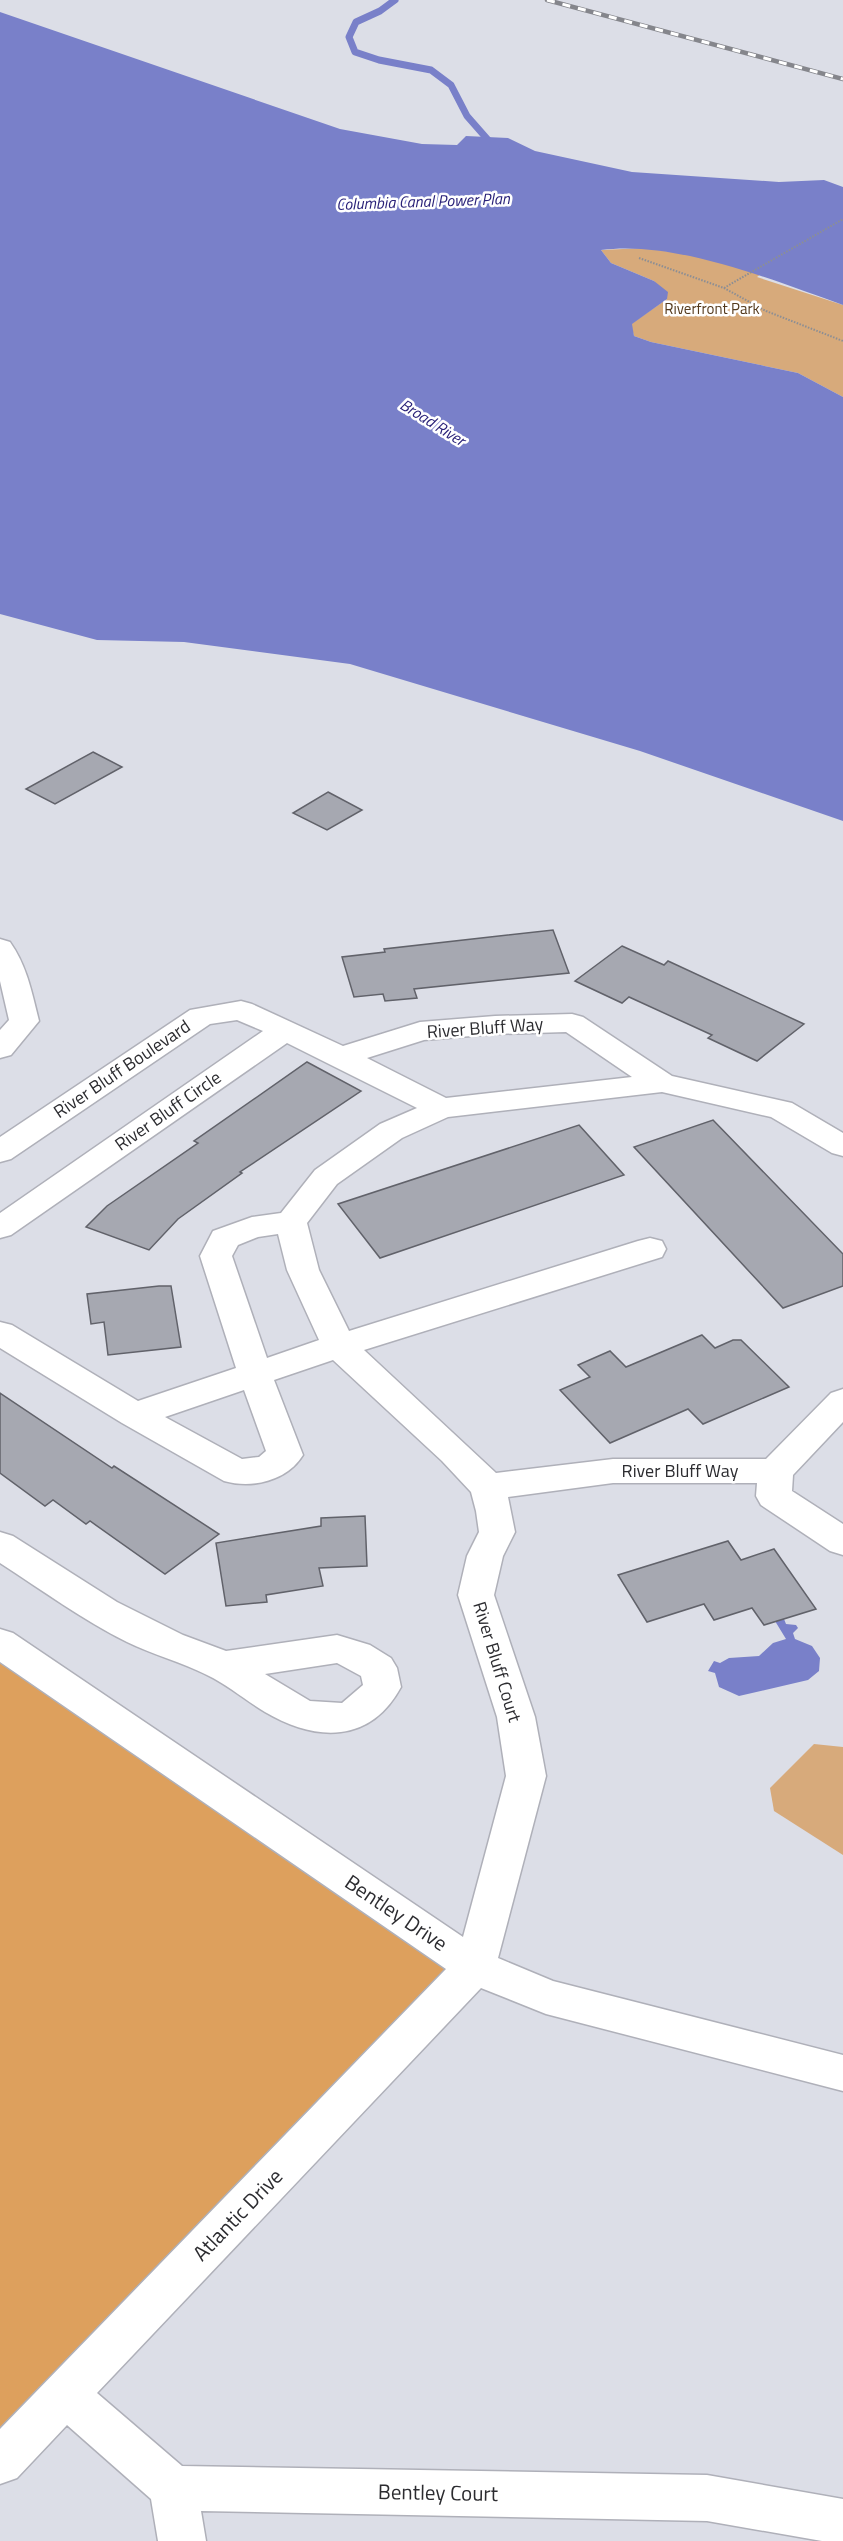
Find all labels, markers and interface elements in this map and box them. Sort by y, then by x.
water label: Columbia Canal Power Plan [336,186,511,216]
park label: Riverfront Park [664,297,760,320]
water label: Broad River [396,392,472,453]
street label: River Bluff Way [426,1010,544,1045]
street label: River Bluff Boulevard [48,1013,196,1124]
street label: River Bluff Circle [109,1064,226,1157]
street label: River Bluff Way [622,1457,739,1484]
street label: River Bluff Court [466,1598,529,1726]
street label: Bentley Drive [339,1866,454,1958]
street label: Atlantic Drive [185,2161,290,2268]
street label: Bentley Court [378,2475,499,2509]

